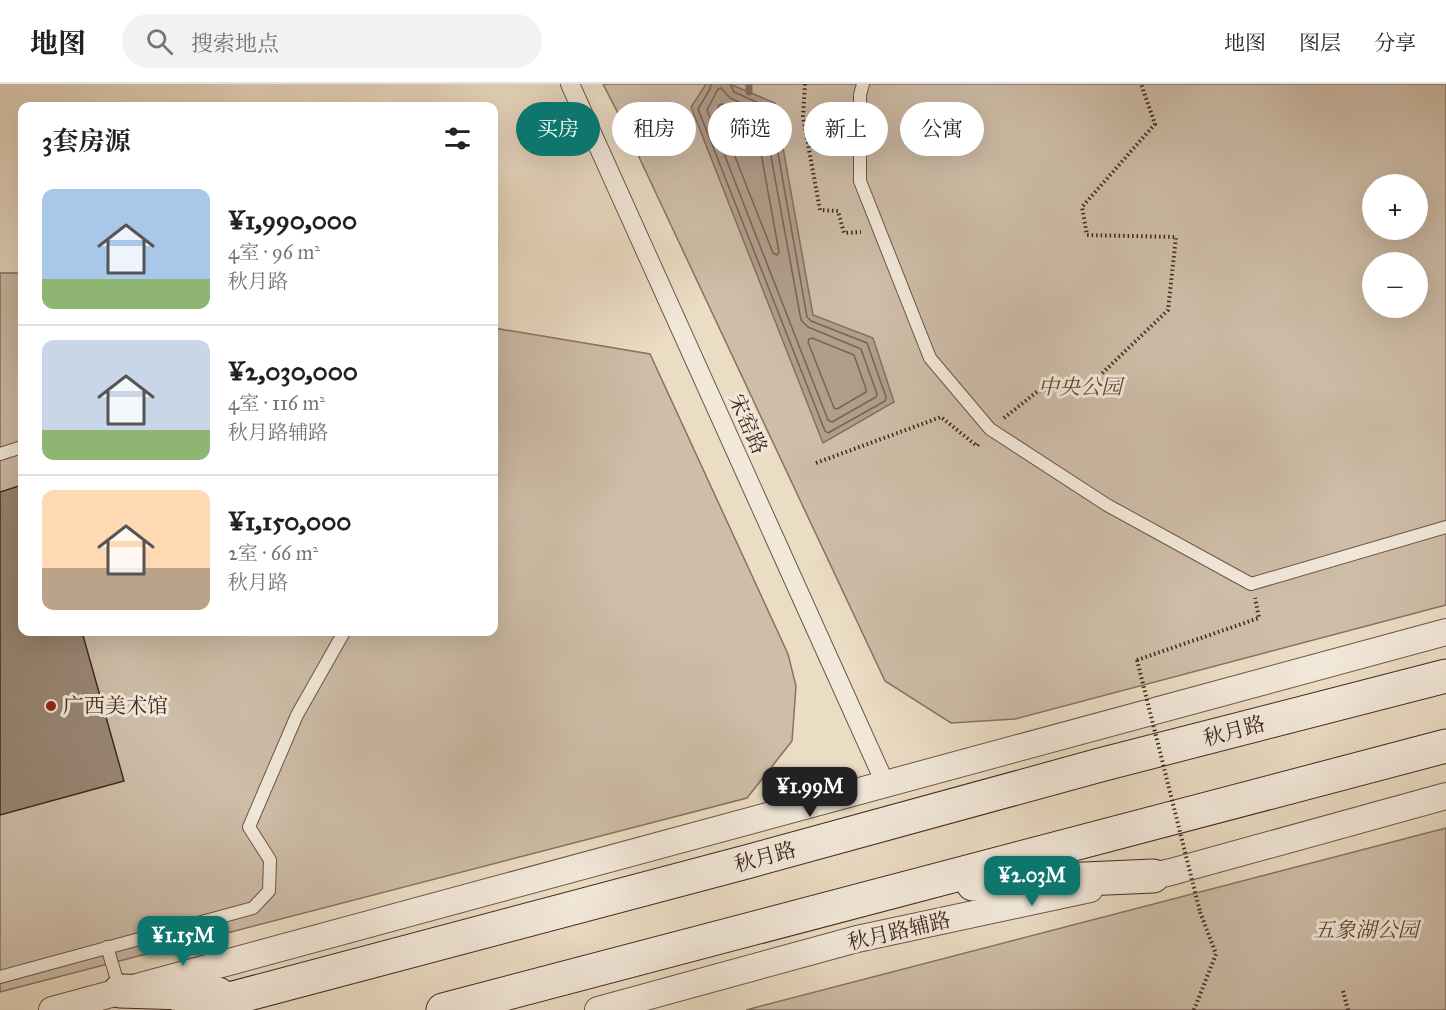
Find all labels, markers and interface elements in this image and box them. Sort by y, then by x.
search box [122,14,542,68]
icon: search [143,25,176,58]
text: 地图 [30,26,86,61]
text: 搜索地点 [191,30,279,57]
text: 地图 [1224,30,1266,56]
text: 图层 [1299,30,1341,56]
text: 分享 [1374,30,1416,56]
chip: 买房 [516,102,600,156]
chip: 租房 [612,102,696,156]
chip: 筛选 [708,102,792,156]
chip: 新上 [804,102,888,156]
chip: 公寓 [900,102,984,156]
icon: filters [441,122,474,155]
text: 3套房源 [42,125,130,157]
map controls [1362,174,1428,318]
button: + [1362,174,1428,240]
text: ¥1,990,000 [228,204,357,236]
icon: home [90,213,162,285]
text: 4室 · 96 m² [228,240,320,264]
button: − [1362,252,1428,318]
text: 秋月路 [228,269,288,293]
text: ¥2,030,000 [228,355,358,387]
icon: home [90,364,162,436]
park label: 中央公园 [1038,374,1125,400]
street label: 宋窑路 [723,390,773,458]
text: 4室 · 116 m² [228,391,325,415]
text: 秋月路辅路 [228,420,328,444]
text: ¥1,150,000 [228,505,351,537]
icon: home [90,514,162,586]
text: 2室 · 66 m² [228,541,318,565]
text: 秋月路 [228,570,288,594]
place label: 广西美术馆 [63,693,168,719]
marker: 广西美术馆 [44,699,58,713]
street label: 秋月路 [1200,710,1268,752]
pin: ¥1.99M [761,767,859,818]
text: ¥1.99M [776,774,844,798]
street label: 秋月路 [731,836,799,878]
pin: ¥2.03M [983,856,1081,907]
text: ¥2.03M [998,863,1066,887]
street label: 秋月路辅路 [845,907,953,955]
pin: ¥1.15M [134,916,232,967]
park label: 五象湖公园 [1314,917,1421,943]
text: ¥1.15M [152,923,214,947]

